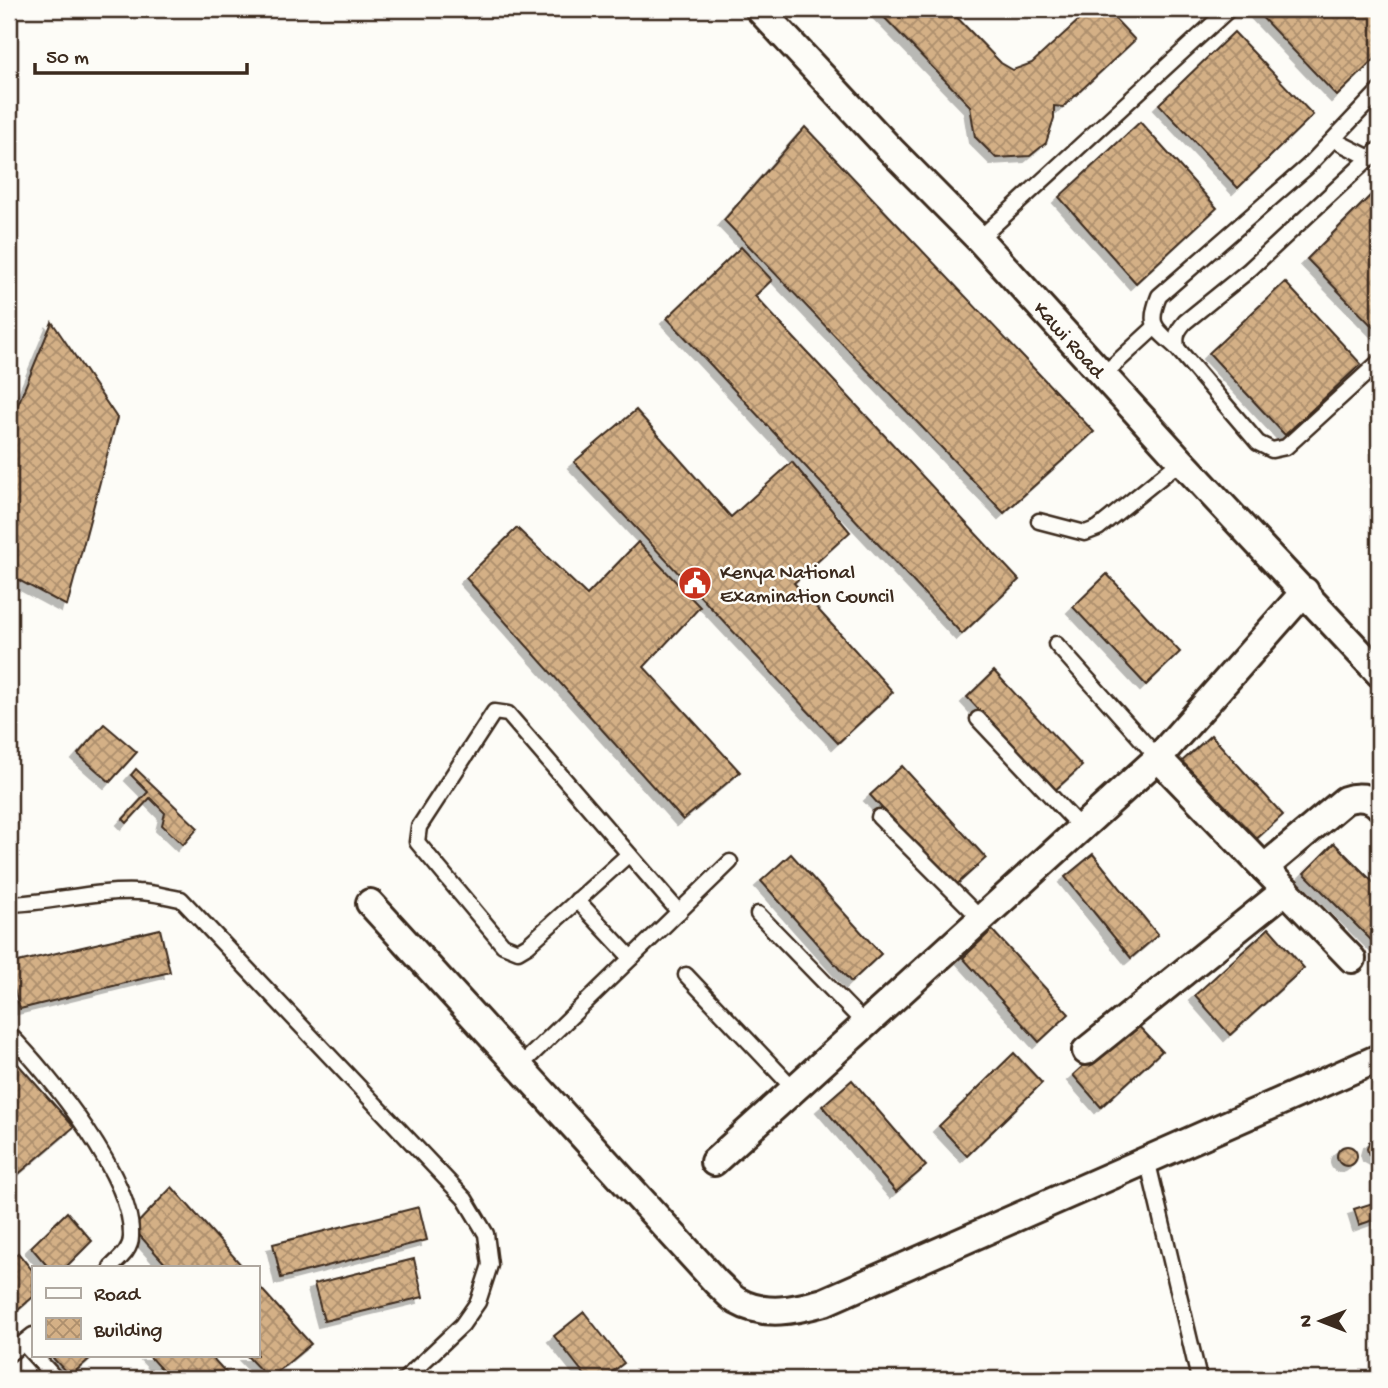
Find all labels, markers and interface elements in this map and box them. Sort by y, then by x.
scale bar [35,32,247,76]
text: 50 m [46,47,89,72]
street label: Kawi Road [1026,298,1110,386]
place label: Kenya National Examination Council [720,562,894,611]
public building icon: Kenya National Examination Council [676,564,714,602]
legend [32,1266,259,1356]
text: Road [94,1284,142,1309]
north arrow [1286,1286,1356,1356]
text: N [1296,1315,1319,1327]
text: Building [93,1320,163,1345]

